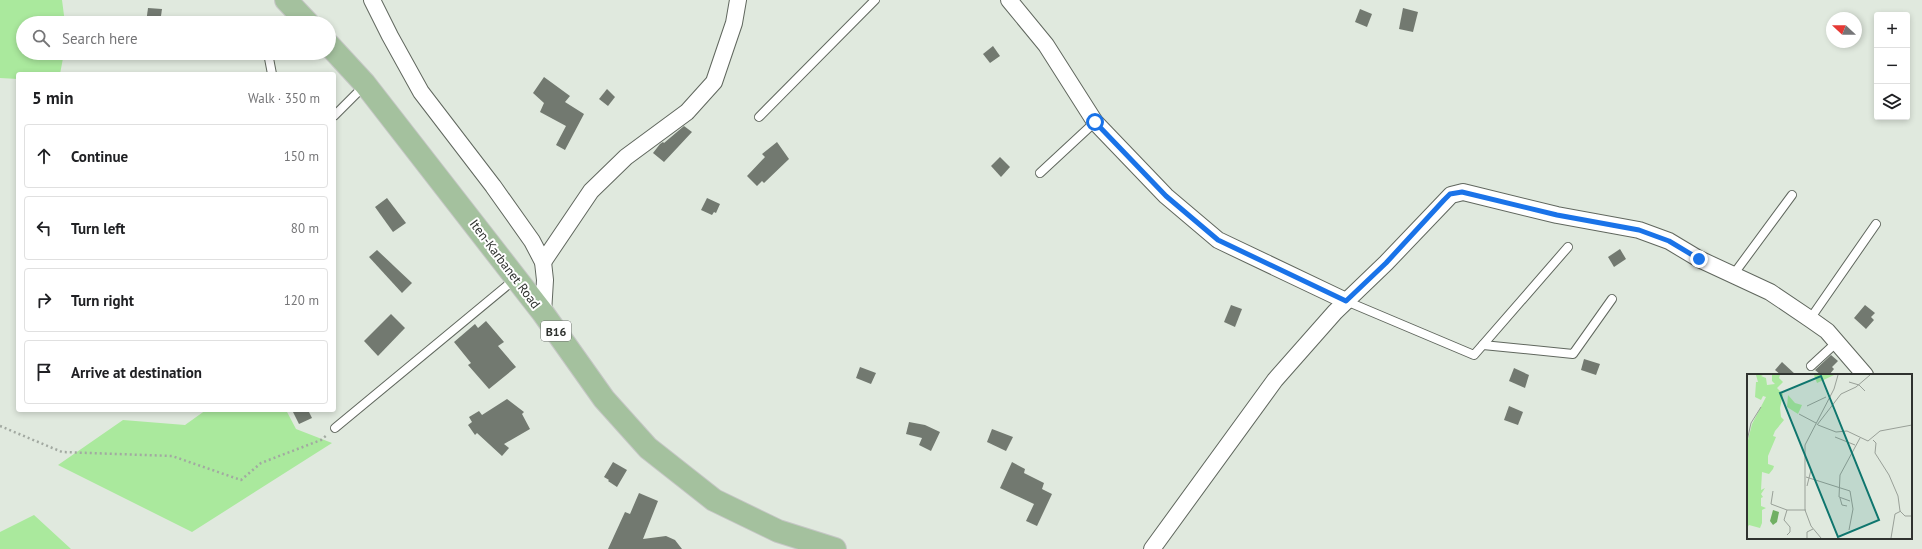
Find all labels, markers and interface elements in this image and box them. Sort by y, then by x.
north arrow [1826,12,1862,48]
map controls [1874,12,1910,120]
button: + [1874,12,1910,48]
search box [16,16,336,60]
icon: search [30,27,52,49]
text: Search here [62,29,138,48]
button: − [1874,48,1910,84]
button: layers [1874,84,1910,120]
text: 5 min [32,87,73,109]
text: Walk · 350 m [248,90,320,107]
route start [1086,113,1104,131]
icon: ahead [33,145,55,167]
text: Continue [71,147,128,166]
text: 150 m [284,148,319,165]
street label: Iten-Karbanet Road [466,216,544,312]
icon: left [33,217,55,239]
text: Turn left [71,219,125,238]
text: 80 m [291,220,319,237]
route end [1690,250,1708,268]
icon: right [33,289,55,311]
text: Turn right [71,291,134,310]
text: 120 m [284,292,319,309]
road number: B16 [541,321,571,341]
icon: arrive [33,361,55,383]
text: Arrive at destination [71,363,202,382]
inset map [1747,374,1912,539]

